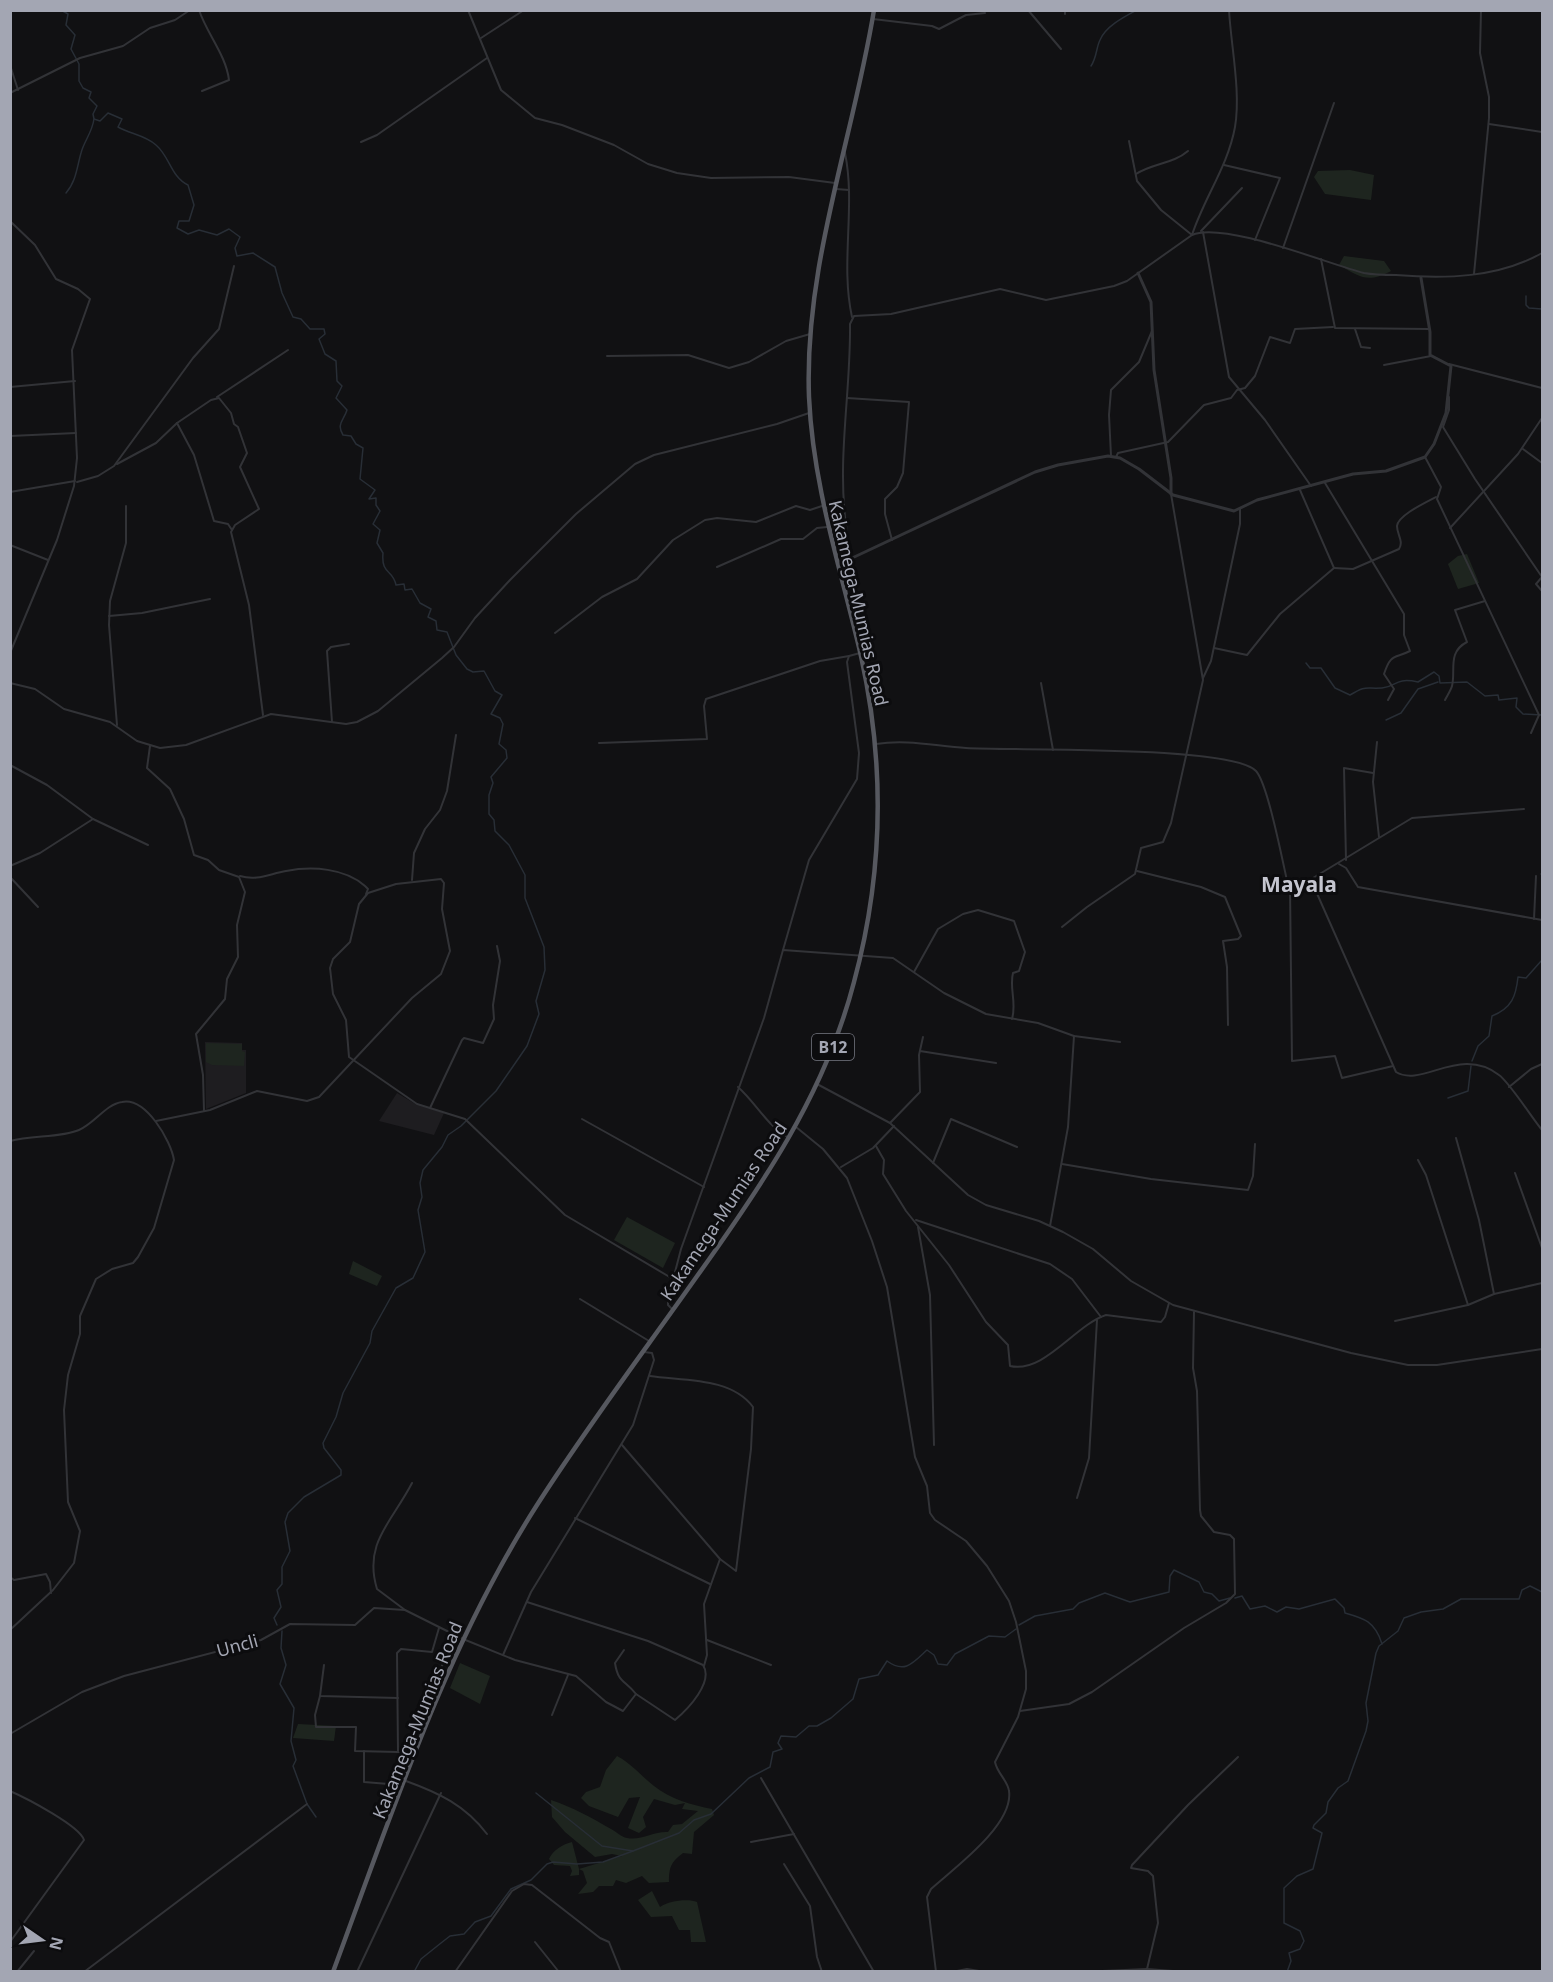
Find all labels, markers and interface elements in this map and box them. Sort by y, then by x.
street label: Kakamega-Mumias Road [824,498,894,708]
district label: Mayala [1261,870,1337,898]
road number: B12 [812,1034,854,1060]
street label: Kakamega-Mumias Road [654,1117,792,1305]
street label: Kakamega-Mumias Road [366,1618,468,1822]
street label: Uncli [214,1628,260,1662]
north arrow [12,1910,72,1970]
text: N [44,1935,69,1953]

